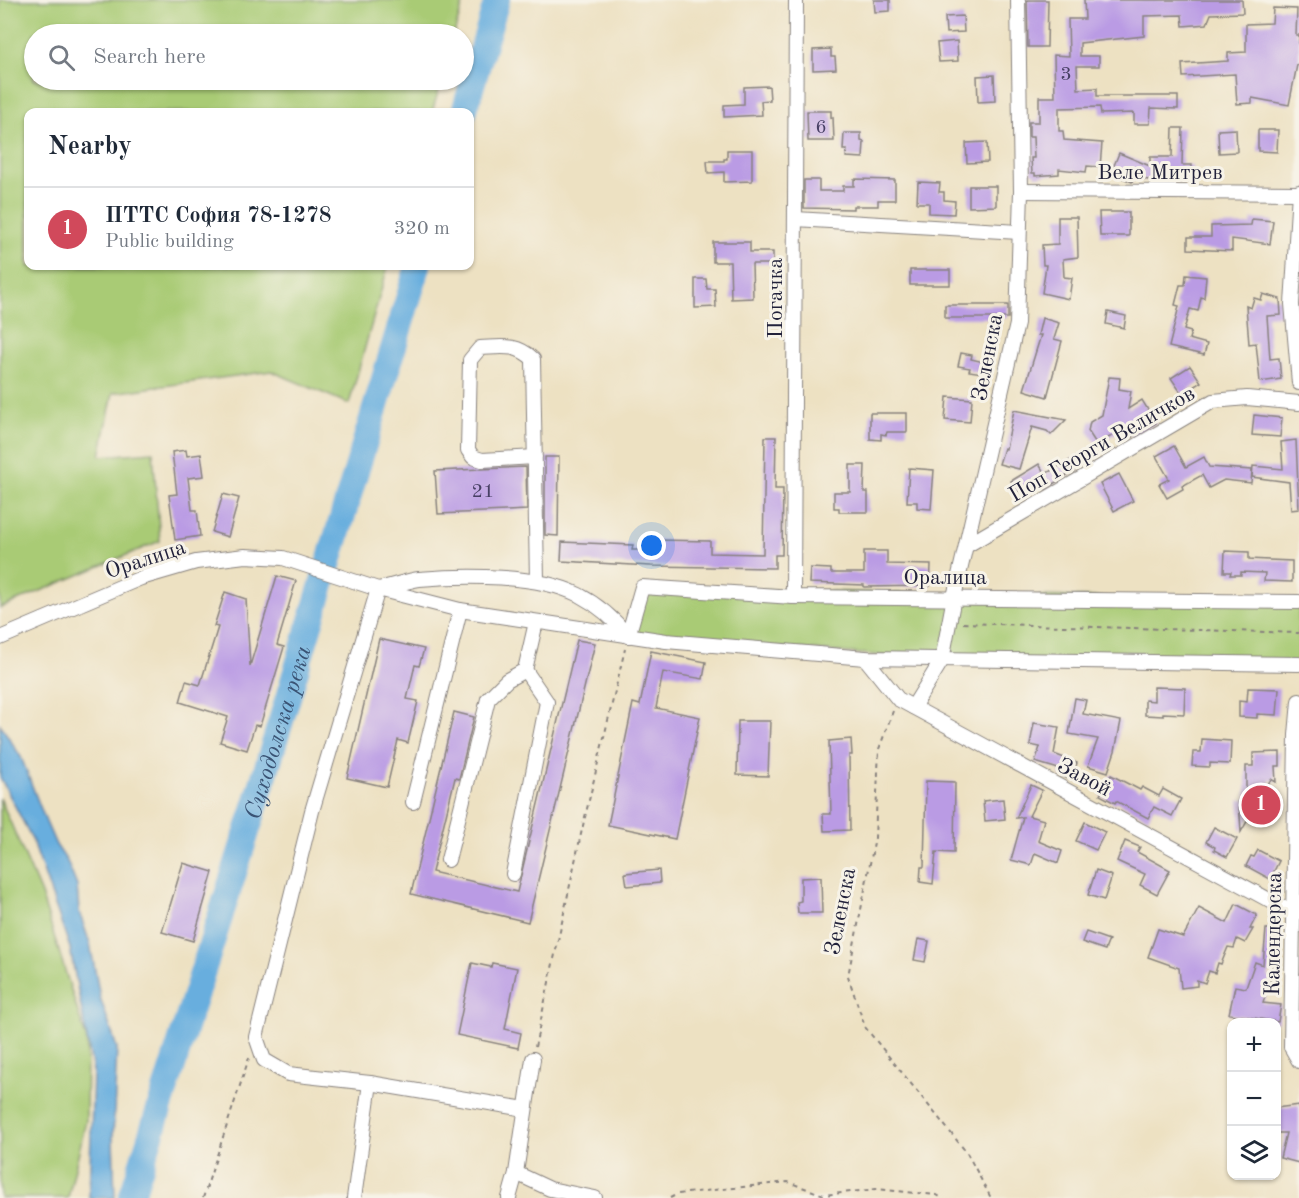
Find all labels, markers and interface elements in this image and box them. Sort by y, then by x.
search box [24,24,474,90]
icon: search [45,41,78,74]
text: Search here [93,46,206,68]
house number: 3 [1060,65,1072,85]
house number: 6 [815,118,827,138]
text: Nearby [48,134,132,160]
street label: Веле Митрев [1097,162,1223,184]
text: ПТТС София 78-1278 [105,205,332,227]
text: 1 [62,219,73,239]
text: 320 m [394,219,450,239]
text: Public building [105,232,234,252]
street label: Погачка [765,257,787,338]
street label: Зеленска [969,312,1007,403]
street label: Поп Георги Величков [1005,382,1199,507]
house number: 21 [471,482,495,502]
your location [637,531,666,560]
street label: Оралица [103,536,189,583]
street label: Оралица [903,567,987,589]
water label: Суходолска река [242,643,317,823]
street label: Завой [1053,754,1115,801]
pin: 1 [1242,782,1280,828]
street label: Зеленска [822,866,860,957]
street label: Календерска [1262,872,1286,996]
map controls [1227,1018,1281,1180]
button: + [1227,1018,1281,1072]
button: − [1227,1072,1281,1126]
button: layers [1227,1126,1281,1180]

